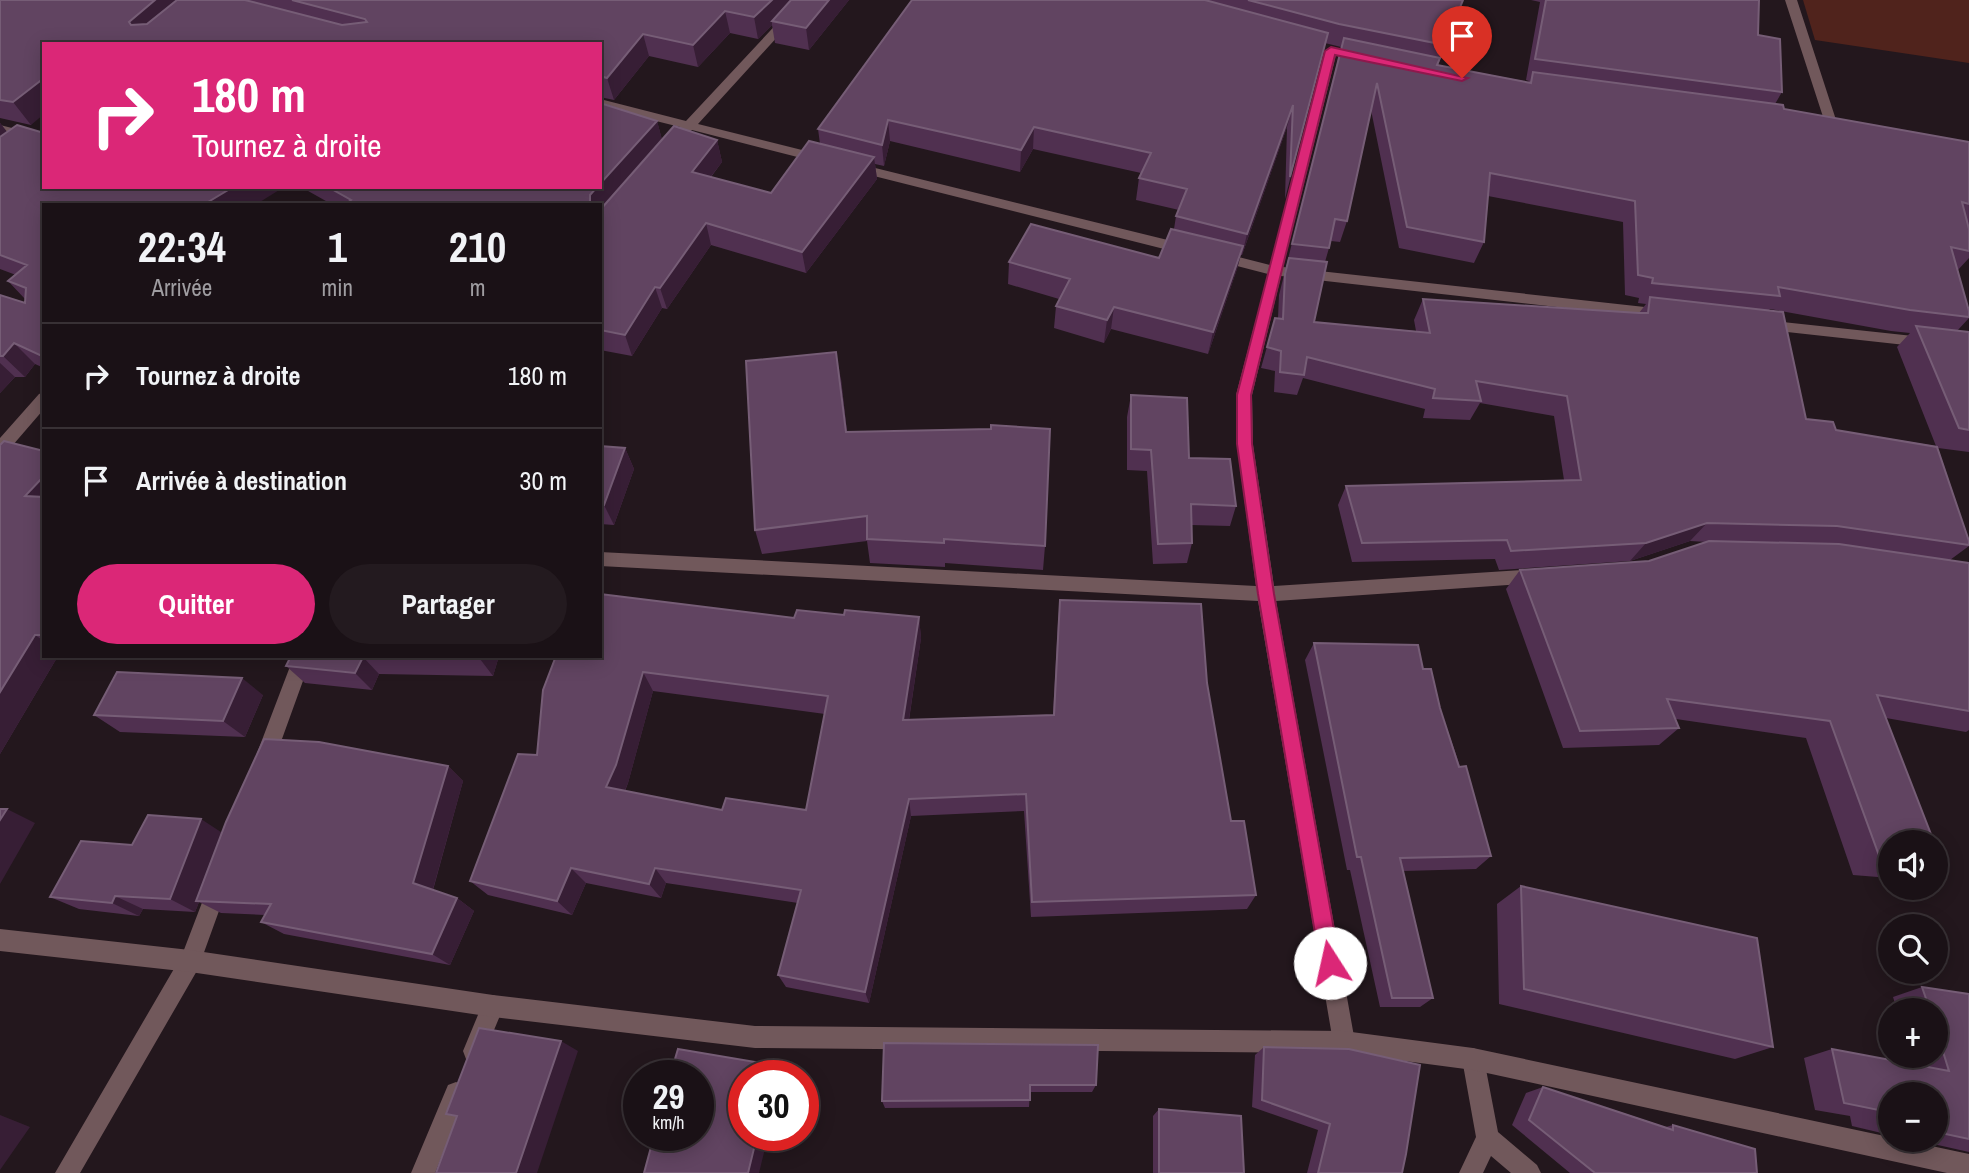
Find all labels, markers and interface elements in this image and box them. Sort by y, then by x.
pin [1432,6,1492,78]
icon: arrive [1443,17,1481,55]
text: 180 m [192,61,306,127]
icon: right [77,70,168,161]
text: Tournez à droite [192,124,382,167]
text: 22:34 [138,219,226,275]
text: 1 [328,219,347,275]
text: 210 [449,219,506,275]
text: Arrivée [151,272,212,303]
text: min [322,272,353,303]
text: m [470,272,485,303]
icon: right [77,357,115,395]
text: Tournez à droite [136,358,300,393]
text: 180 m [508,358,567,393]
icon: arrive [77,462,115,500]
text: Arrivée à destination [136,463,347,498]
text: 30 m [520,463,567,498]
button: Quitter [77,564,315,644]
button: Partager [329,564,567,644]
map controls [1878,830,1948,1152]
button: sound [1878,830,1948,900]
button: search [1878,914,1948,984]
position arrow [1293,926,1367,1000]
button: + [1878,998,1948,1068]
speed limit sign: 30 [728,1060,819,1151]
text: 29 [653,1073,684,1120]
button: − [1878,1082,1948,1152]
text: km/h [653,1110,685,1135]

